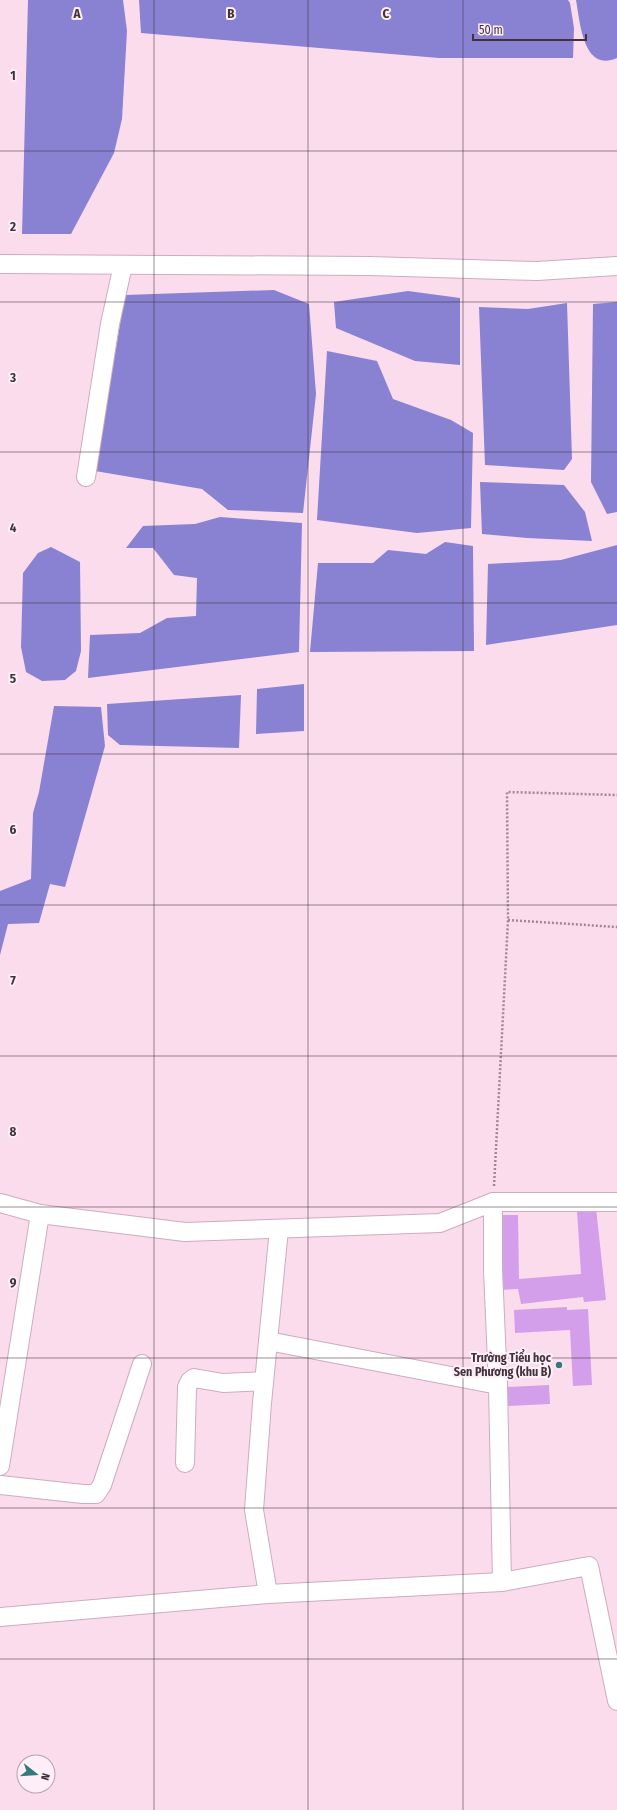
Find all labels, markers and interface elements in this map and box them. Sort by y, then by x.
text: A [72,6,81,21]
text: B [227,6,235,21]
text: C [383,6,390,21]
scale bar [473,16,586,42]
text: 50 m [479,23,503,37]
text: 1 [10,68,16,83]
text: 2 [9,219,16,234]
text: 3 [9,370,16,385]
text: 4 [10,520,17,535]
text: 5 [10,671,16,686]
text: 6 [10,822,17,837]
text: 7 [10,973,16,988]
text: 8 [10,1124,17,1139]
text: 9 [10,1275,17,1290]
place label: Trường Tiểu học Sen Phương (khu B) [454,1349,552,1379]
marker: Trường Tiểu học Sen Phương (khu B) [554,1360,564,1370]
north arrow [16,1754,56,1794]
text: N [38,1772,52,1782]

